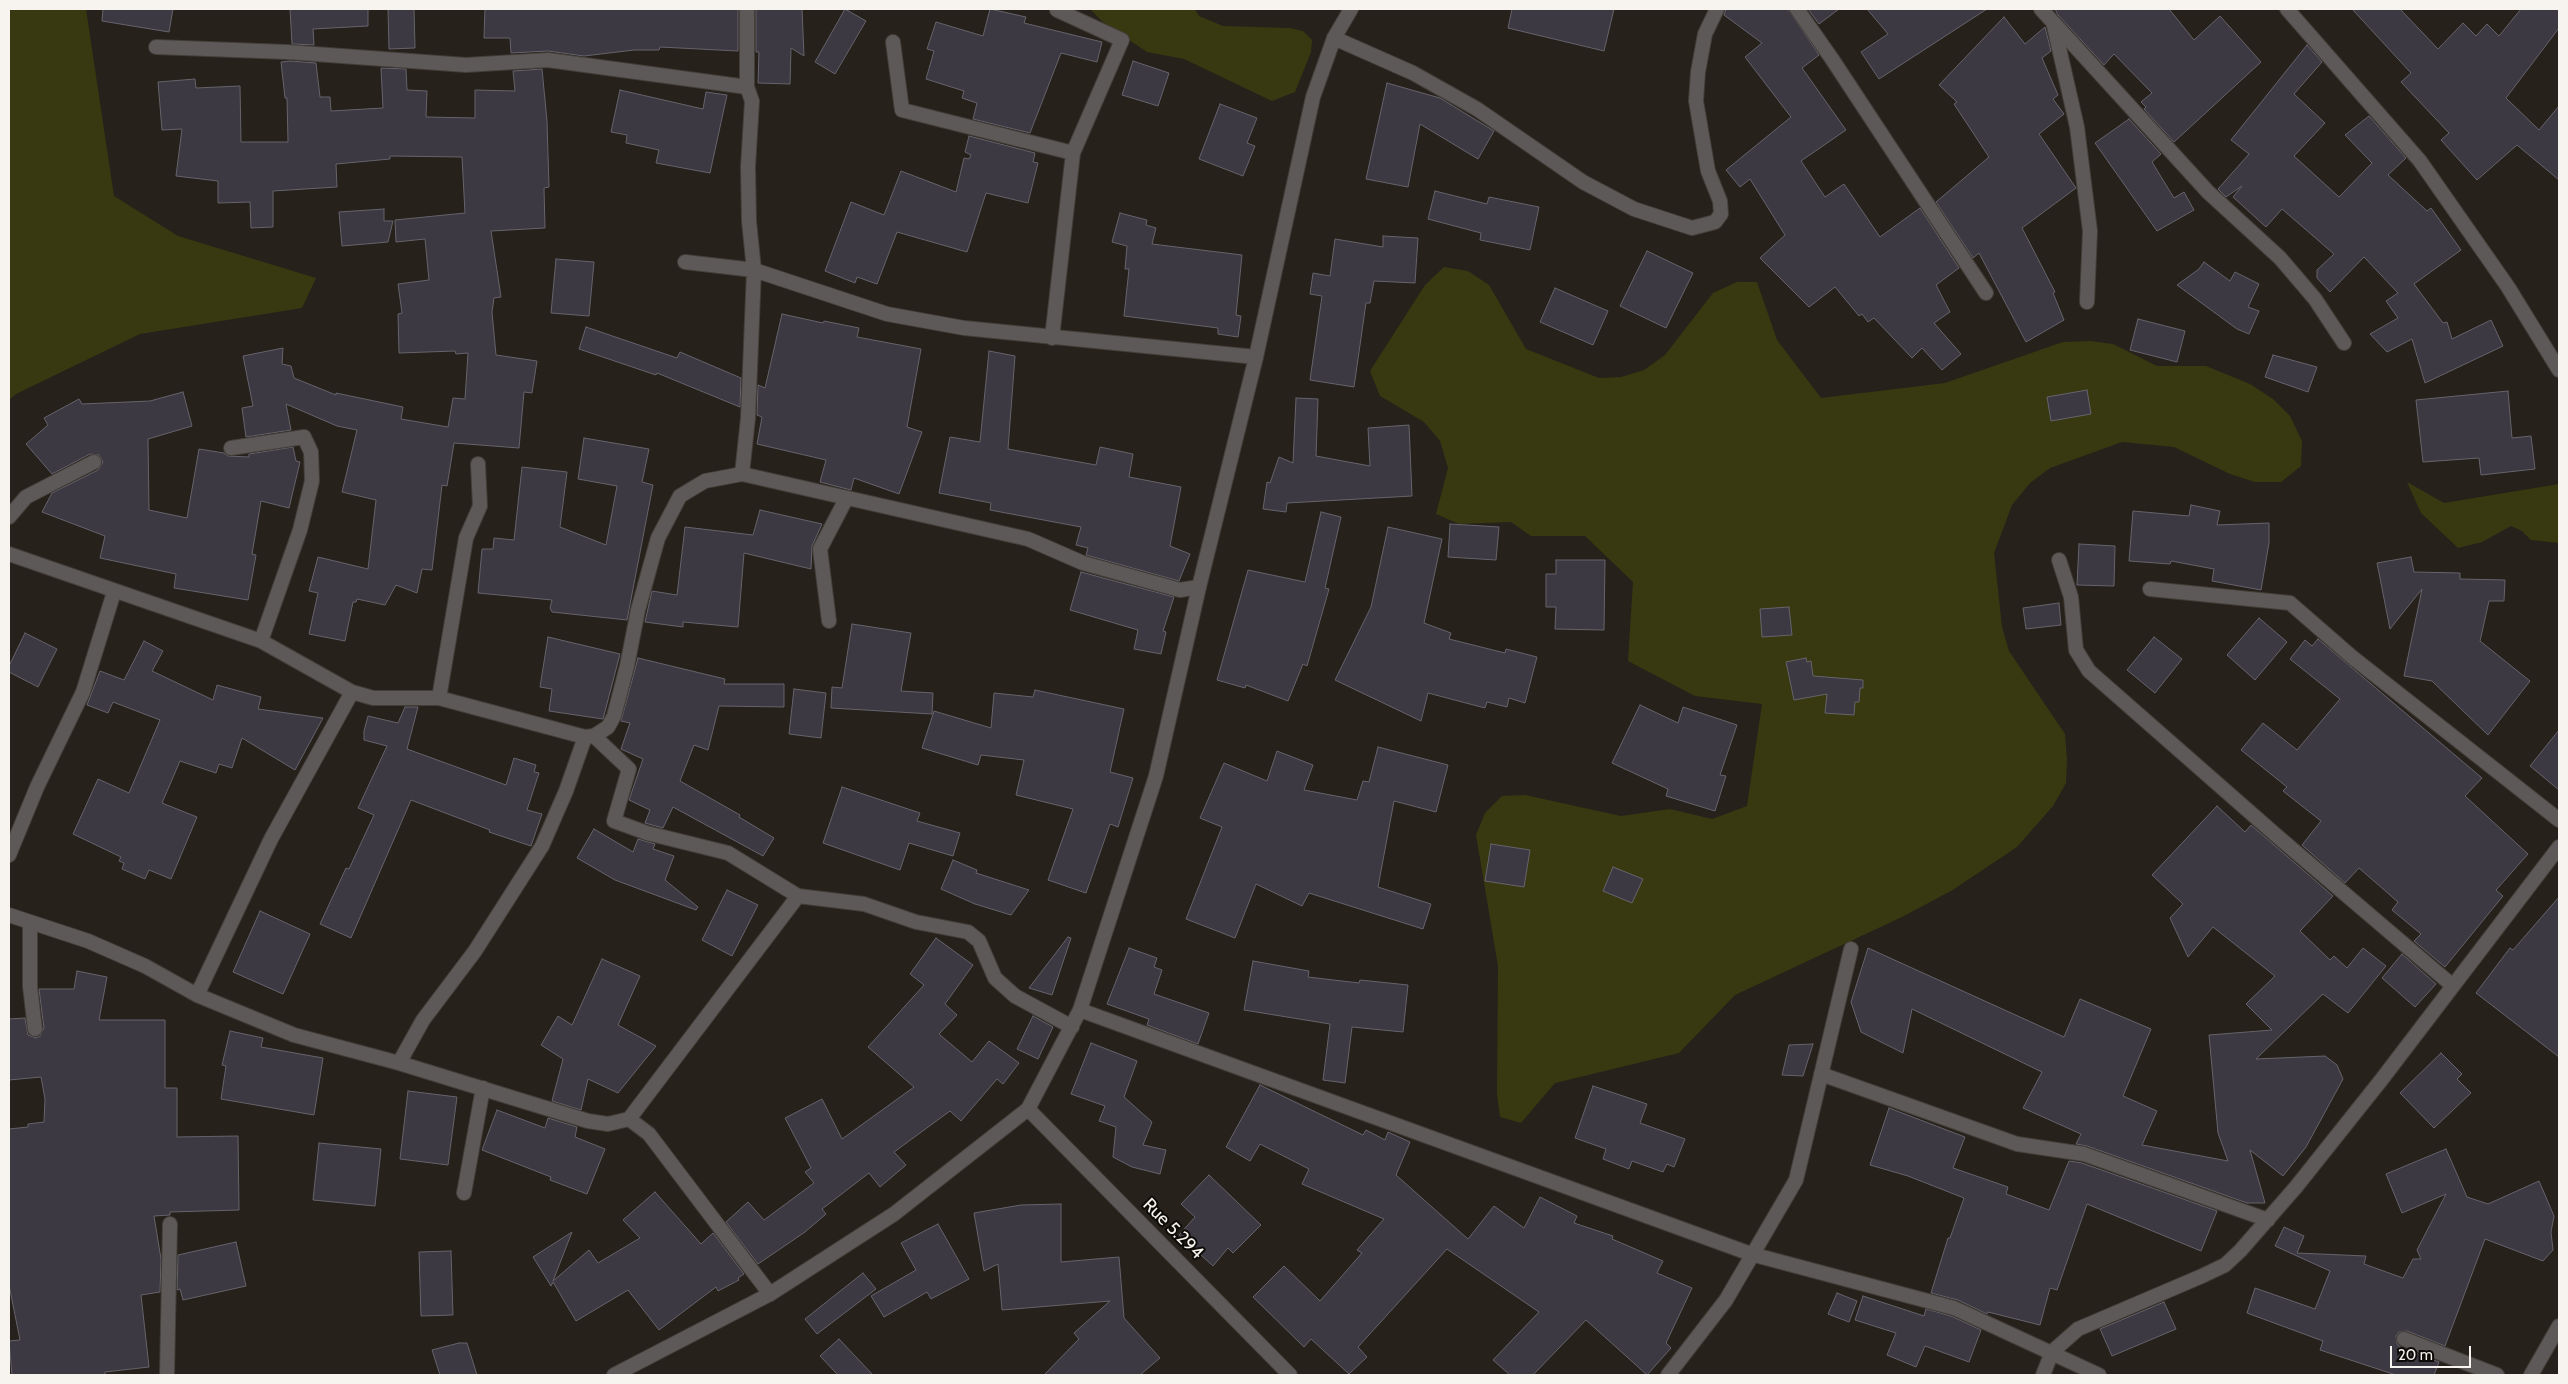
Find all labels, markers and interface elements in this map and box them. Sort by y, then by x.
street label: Rue 5.294 [1138,1194,1208,1264]
scale bar [2393,1336,2474,1368]
text: 20 m [2398,1346,2433,1364]

